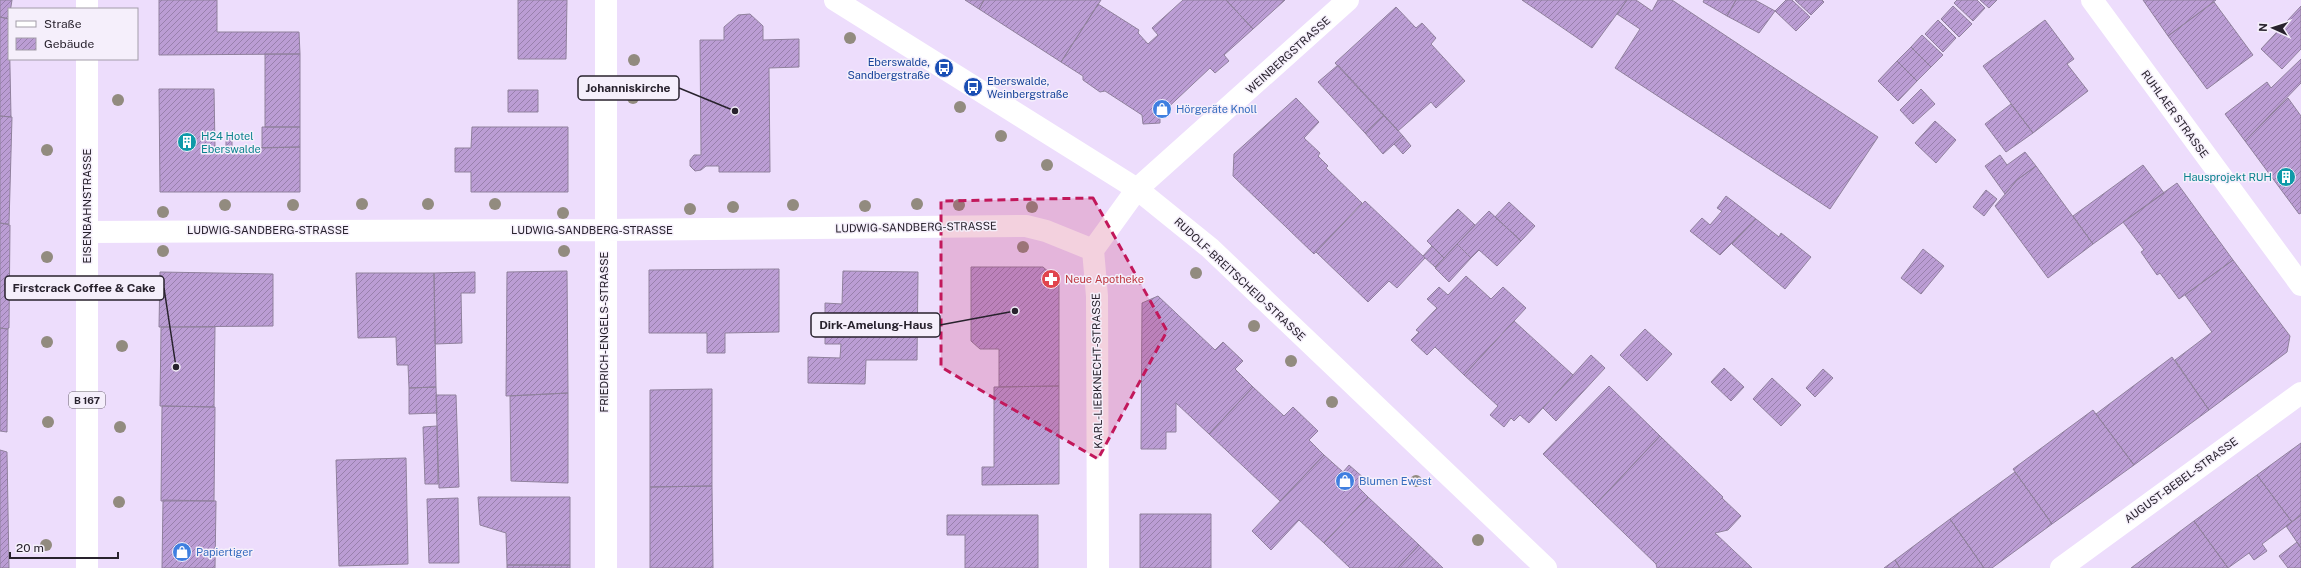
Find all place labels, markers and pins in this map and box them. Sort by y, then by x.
place label: Eberswalde, Sandbergstraße [847,56,930,81]
bus stop icon: Eberswalde, Sandbergstraße [933,57,955,79]
place label: Eberswalde, Weinbergstraße [987,75,1069,100]
callout: Johanniskirche [578,76,679,100]
bus stop icon: Eberswalde, Weinbergstraße [962,76,984,98]
shop icon: Hörgeräte Knoll [1151,98,1173,120]
place label: Hörgeräte Knoll [1176,103,1257,115]
place label: H24 Hotel Eberswalde [201,130,261,155]
building icon: H24 Hotel Eberswalde [176,131,198,153]
building icon: Hausprojekt RUH [2275,166,2297,188]
place label: Hausprojekt RUH [2183,171,2272,183]
pharmacy icon: Neue Apotheke [1040,268,1062,290]
place label: Neue Apotheke [1065,273,1144,285]
callout: Firstcrack Coffee & Cake [5,276,164,300]
callout: Dirk-Amelung-Haus [811,313,940,337]
shop icon: Blumen Ewest [1334,470,1356,492]
place label: Blumen Ewest [1359,475,1432,487]
shop icon: Papiertiger [171,541,193,563]
place label: Papiertiger [196,546,253,558]

